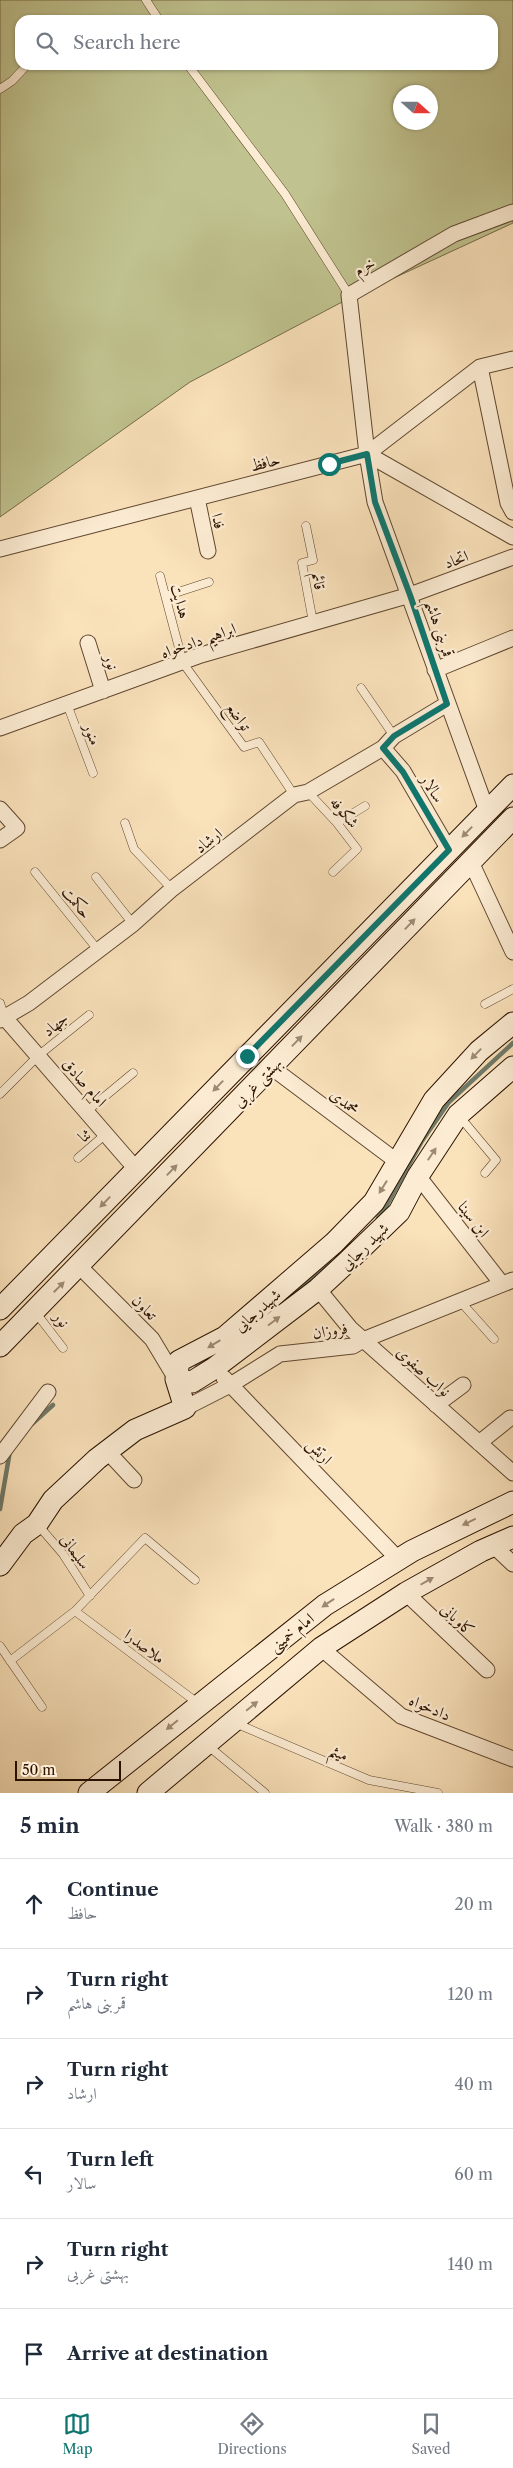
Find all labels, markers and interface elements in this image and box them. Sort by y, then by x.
search box [15,15,498,70]
icon: search [33,29,61,57]
text: Search here [73,31,181,54]
north arrow [393,85,438,130]
street label: خرم [350,252,381,284]
street label: حافظ [248,449,282,475]
route start [318,453,341,476]
street label: فدا [208,511,230,531]
street label: اتحاد [441,545,471,573]
street label: قائم [303,570,331,593]
street label: هدایت [166,581,195,621]
street label: قمربنی هاشم [415,597,459,662]
street label: ابراهیم دادخواه [158,618,241,669]
street label: نور [99,650,124,672]
street label: تواضع [217,698,257,739]
street label: منور [78,718,106,748]
street label: سالار [416,769,449,806]
street label: شکوفه [325,792,364,832]
street label: ارشاد [190,823,226,857]
one-way arrow [461,825,473,837]
street label: حکمت [58,882,96,922]
one-way arrow [404,918,416,930]
street label: جهاد [38,1008,72,1040]
one-way arrow [291,1035,303,1047]
route end [236,1045,259,1068]
one-way arrow [470,1048,482,1060]
street label: بهشتی غربی [228,1053,287,1113]
street label: امام صادق [55,1054,112,1114]
one-way arrow [212,1079,224,1091]
street label: محمدی [326,1084,364,1118]
street label: ثنا [73,1124,95,1146]
one-way arrow [427,1147,437,1161]
one-way arrow [166,1164,178,1176]
one-way arrow [379,1180,388,1193]
one-way arrow [99,1195,111,1207]
street label: ابن سینا [453,1197,494,1242]
street label: شهید رجایی [335,1218,393,1275]
one-way arrow [53,1281,65,1293]
street label: شهیدرجایی [229,1284,285,1337]
street label: تعاون [128,1290,163,1325]
street label: نور [47,1305,74,1332]
one-way arrow [267,1316,281,1326]
street label: فروزان [311,1317,349,1344]
one-way arrow [207,1339,220,1348]
street label: نواب صفوی [392,1341,455,1401]
street label: ارتش [302,1434,337,1469]
one-way arrow [461,1518,476,1527]
street label: سلیمانی [56,1529,96,1573]
one-way arrow [420,1577,433,1586]
street label: کاویانی [436,1598,479,1640]
one-way arrow [321,1599,335,1608]
street label: امام خمینی [264,1608,321,1660]
street label: ملاصدرا [121,1624,169,1668]
street label: دادخواه [406,1689,454,1726]
one-way arrow [246,1700,259,1711]
one-way arrow [166,1720,179,1731]
street label: میثم [324,1739,352,1771]
scale bar [15,1758,121,1781]
text: 50 m [22,1761,55,1779]
text: 5 min [20,1813,80,1838]
text: Walk · 380 m [394,1816,493,1836]
text: Continue [67,1878,159,1901]
icon: ahead [20,1890,48,1918]
text: 20 m [454,1894,493,1914]
text: حافظ [67,1903,97,1923]
text: Turn right [67,1968,168,1991]
icon: right [20,1980,48,2008]
text: 120 m [448,1984,493,2004]
text: قمربنی هاشم [67,1993,126,2013]
text: Turn right [67,2058,168,2081]
icon: right [20,2070,48,2098]
text: 40 m [454,2074,493,2094]
text: ارشاد [67,2083,97,2103]
text: Turn left [67,2148,154,2171]
icon: left [20,2160,48,2188]
text: 60 m [454,2164,493,2184]
text: سالار [67,2173,96,2193]
text: Turn right [67,2238,168,2261]
icon: right [20,2250,48,2278]
text: 140 m [448,2254,493,2274]
text: بهشتی غربی [67,2263,129,2283]
icon: arrive [20,2340,48,2368]
text: Arrive at destination [67,2342,268,2365]
tab: Map [62,2410,93,2458]
tab: Directions [217,2410,287,2458]
tab: Saved [412,2410,450,2458]

